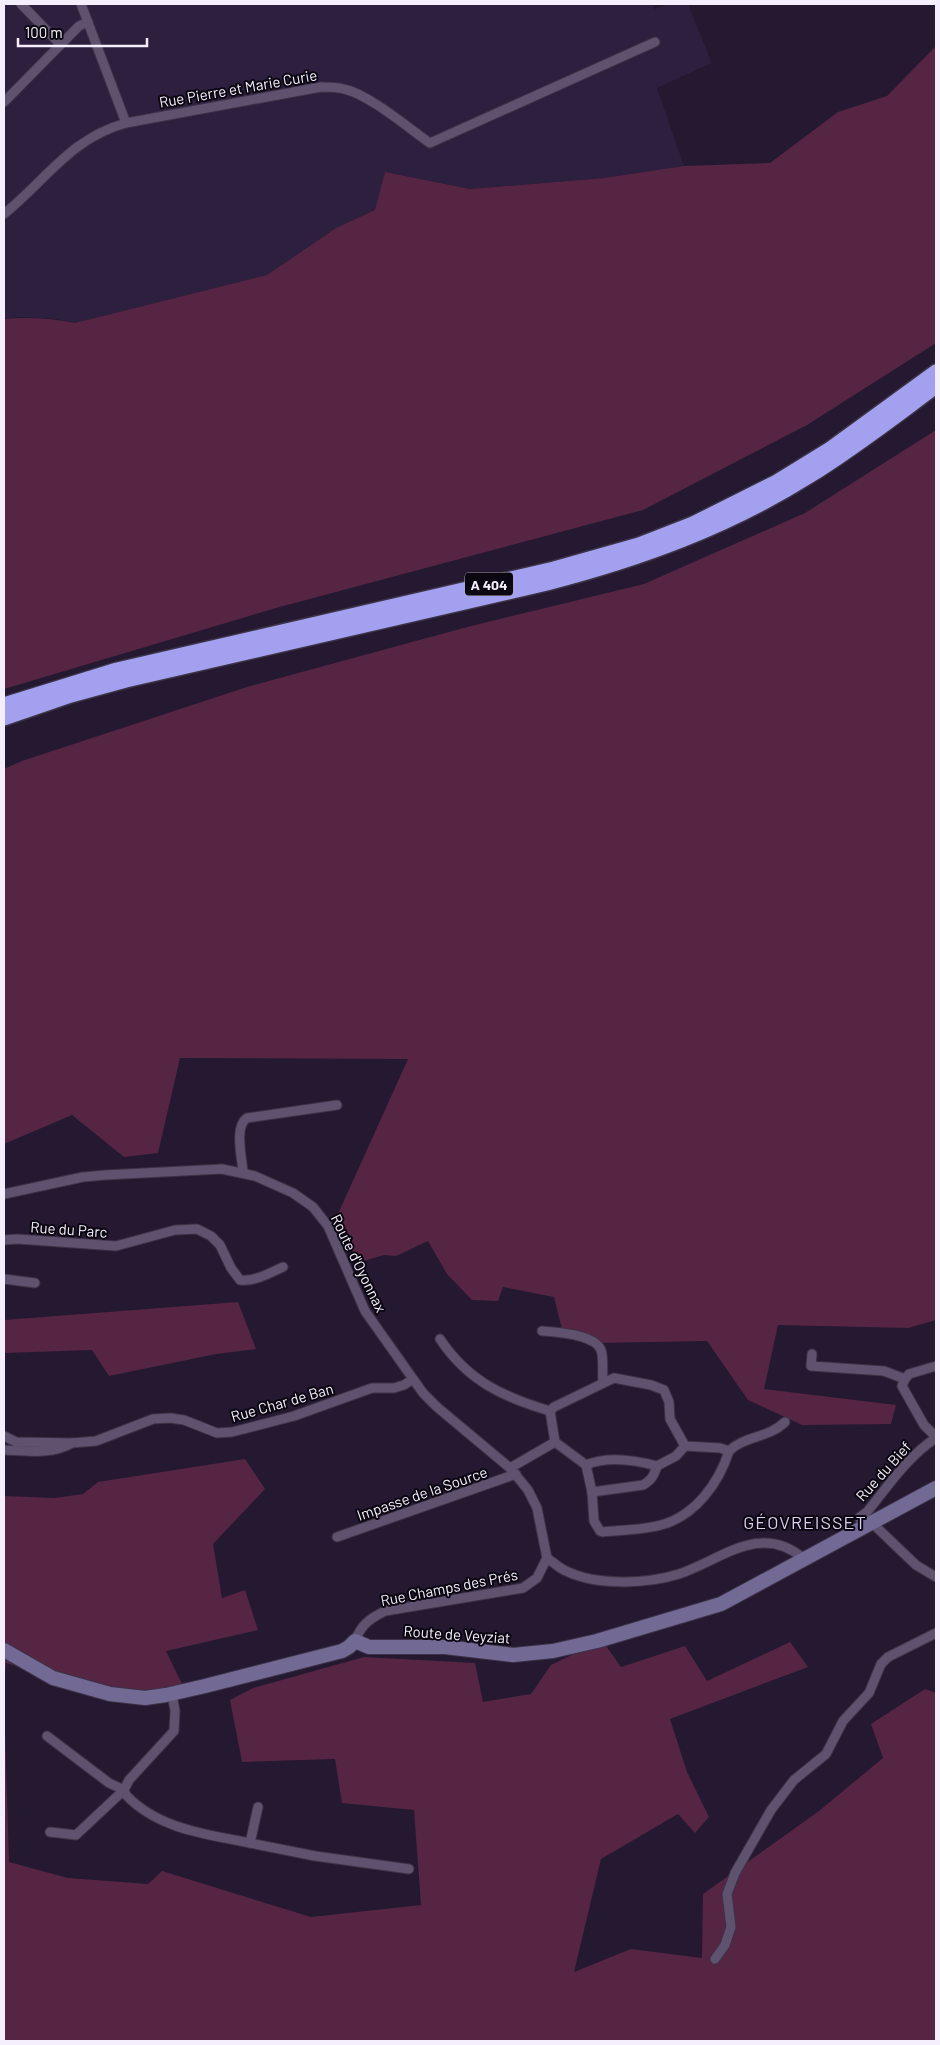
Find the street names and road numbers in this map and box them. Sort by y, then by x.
street label: Rue Pierre et Marie Curie [158,65,318,111]
road number: A 404 [465,572,513,596]
street label: Route d'Oyonnax [327,1211,391,1315]
street label: Rue du Parc [30,1217,108,1241]
street label: Rue Char de Ban [229,1379,335,1425]
street label: Rue du Bief [852,1438,914,1504]
street label: Impasse de la Source [354,1462,490,1524]
street label: Rue Champs des Prés [379,1565,519,1609]
street label: Route de Veyziat [403,1621,511,1647]

